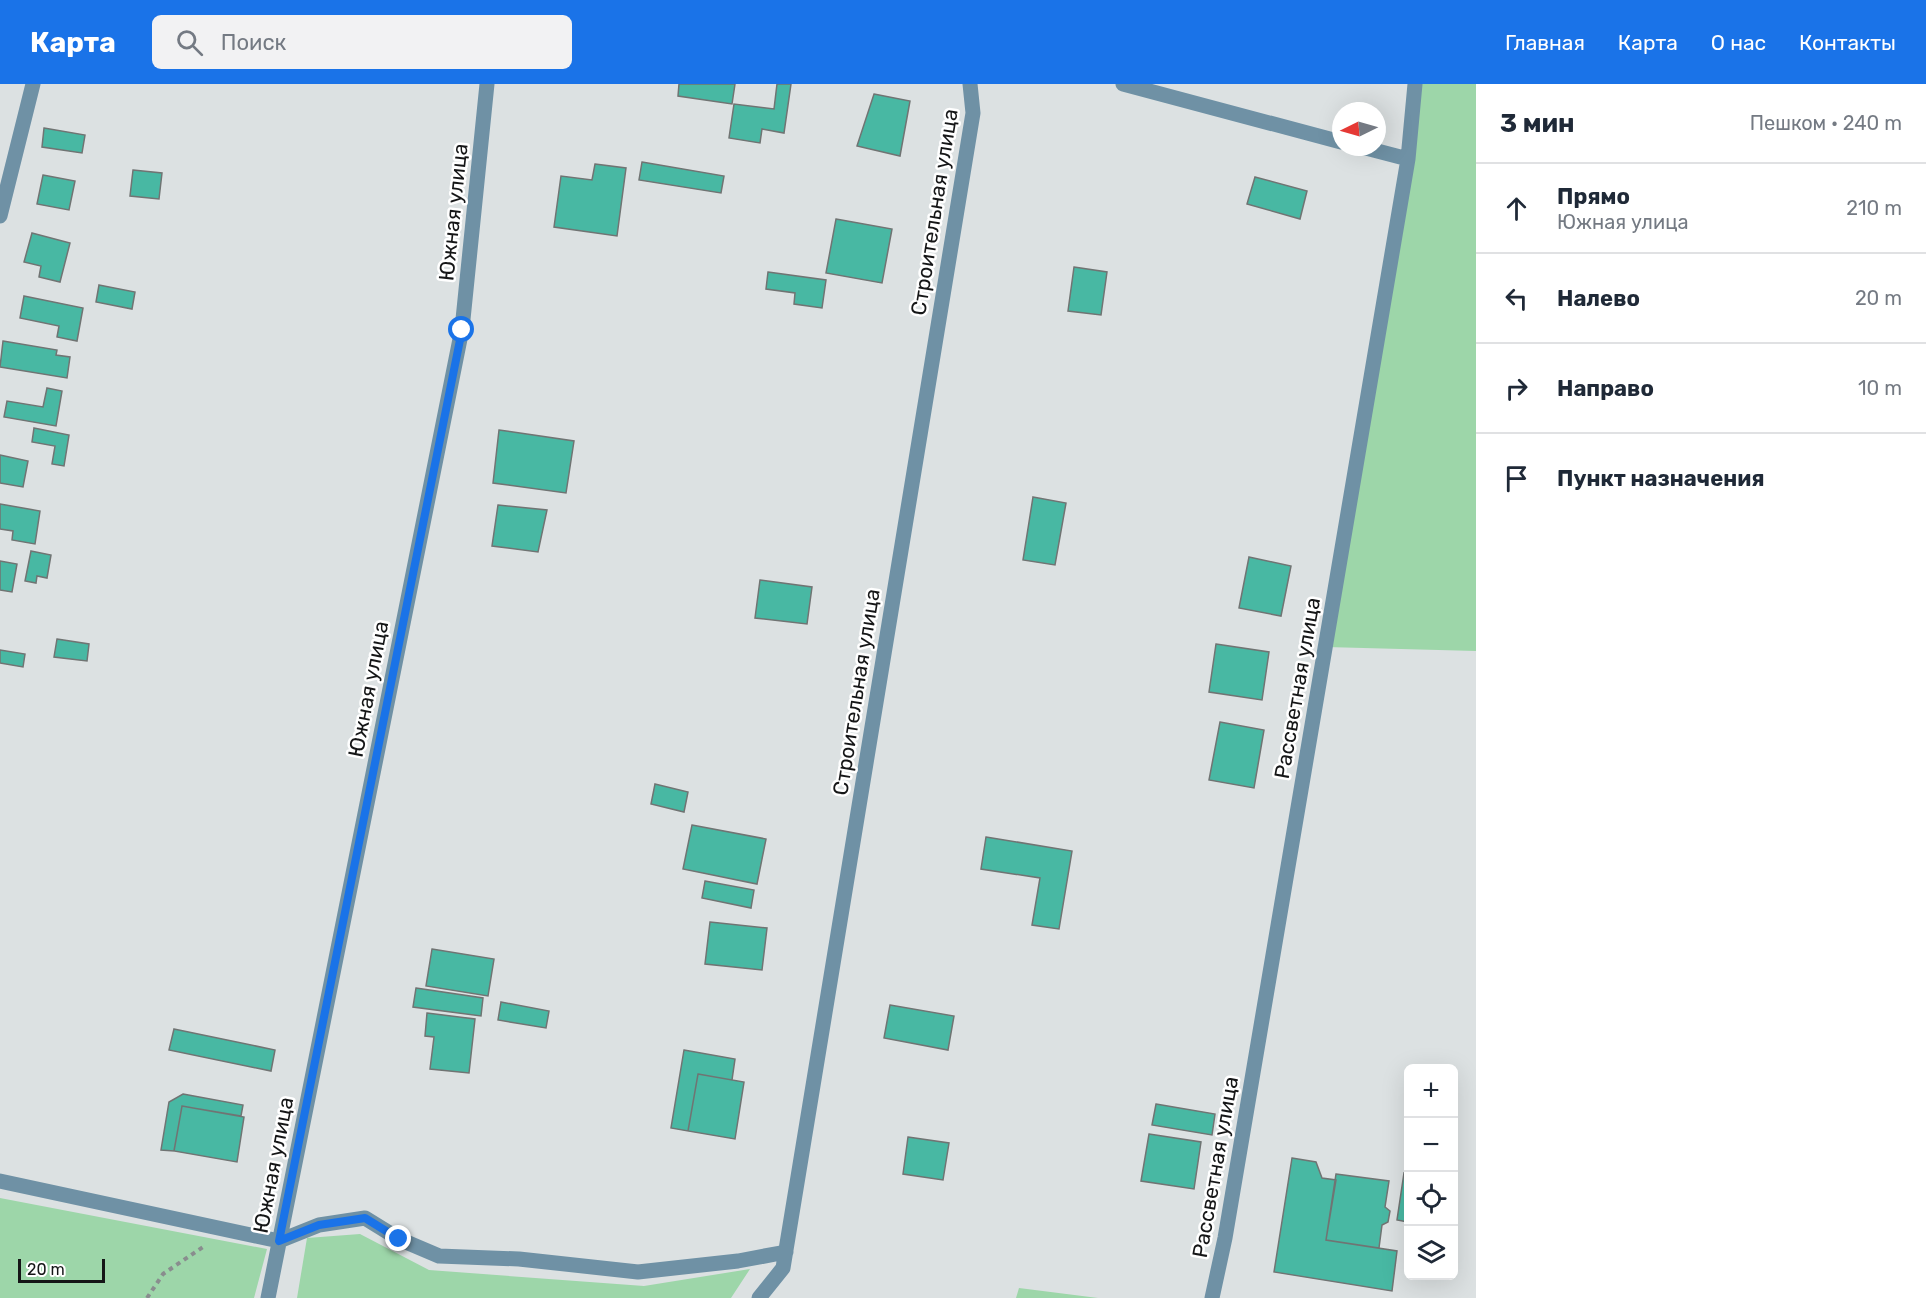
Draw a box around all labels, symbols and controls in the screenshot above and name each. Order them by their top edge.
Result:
search box [152,15,572,69]
text: Карта [30,26,116,59]
icon: search [173,26,206,59]
text: Поиск [221,29,286,56]
text: Главная [1505,30,1585,55]
text: Карта [1618,30,1678,55]
text: О нас [1711,30,1766,55]
text: Контакты [1799,30,1896,55]
north arrow [1332,102,1386,156]
street label: Строительная улица [905,107,963,317]
text: 3 мин [1500,108,1575,139]
text: Пешком · 240 m [1750,111,1902,135]
street label: Южная улица [433,142,473,282]
text: Прямо [1557,183,1630,210]
icon: ahead [1500,192,1533,225]
text: 210 m [1846,196,1902,220]
text: Южная улица [1557,210,1689,234]
icon: left [1500,282,1533,315]
text: Налево [1557,285,1640,312]
text: 20 m [1855,286,1902,310]
route start [448,316,474,342]
icon: right [1500,372,1533,405]
text: Направо [1557,375,1654,402]
text: 10 m [1858,376,1902,400]
icon: arrive [1500,462,1533,495]
text: Пункт назначения [1557,465,1765,492]
street label: Строительная улица [827,587,885,797]
street label: Рассветная улица [1269,595,1325,781]
street label: Южная улица [343,619,393,759]
map controls [1404,1064,1458,1280]
button: + [1404,1064,1458,1118]
street label: Рассветная улица [1187,1074,1243,1260]
street label: Южная улица [248,1095,298,1235]
button: − [1404,1118,1458,1172]
button: locate [1404,1172,1458,1226]
route end [385,1225,411,1251]
button: layers [1404,1226,1458,1280]
scale bar [18,1256,105,1284]
text: 20 m [27,1260,65,1279]

